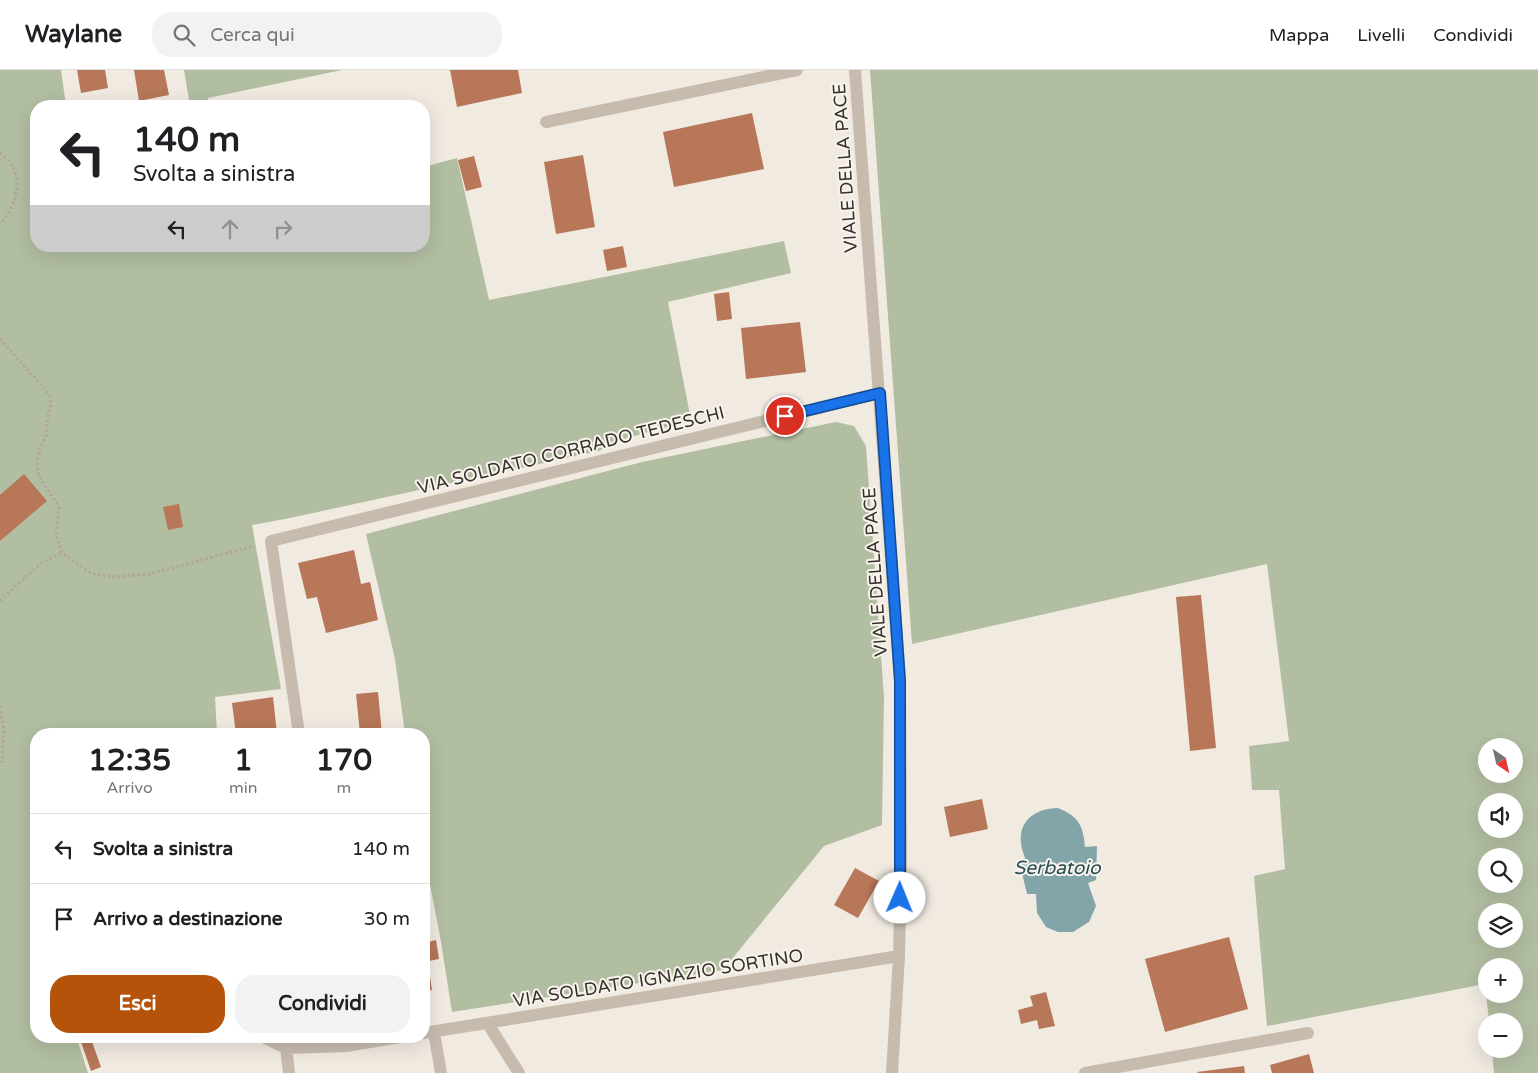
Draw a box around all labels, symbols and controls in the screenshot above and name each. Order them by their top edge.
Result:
search box [152,12,502,57]
text: Waylane [25,20,122,49]
icon: search [170,21,198,49]
text: Cerca qui [210,24,295,46]
text: Mappa [1269,24,1329,46]
text: Livelli [1357,24,1405,46]
text: Condividi [1433,24,1513,46]
street label: VIALE DELLA PACE [828,83,862,253]
text: 140 m [133,119,240,161]
icon: left [50,120,115,185]
text: Svolta a sinistra [133,161,295,187]
icon: left [163,215,191,243]
icon: ahead [216,215,244,243]
icon: right [269,215,297,243]
pin [764,395,806,437]
street label: VIA SOLDATO CORRADO TEDESCHI [415,401,727,499]
icon: arrive [771,402,799,430]
street label: VIALE DELLA PACE [858,487,892,657]
north arrow [1478,738,1522,782]
map controls [1478,738,1523,1058]
text: 12:35 [88,742,171,779]
text: 1 [234,742,253,779]
text: 170 [316,742,372,779]
text: Arrivo [106,778,153,798]
text: min [229,778,258,798]
text: m [336,778,351,798]
button: sound [1478,793,1523,838]
icon: left [50,835,78,863]
text: Svolta a sinistra [93,838,233,860]
text: 140 m [352,838,410,860]
button: search [1478,848,1523,893]
water label: Serbatoio [1013,857,1102,879]
position arrow [873,871,925,923]
button: layers [1478,903,1523,948]
icon: arrive [50,905,78,933]
text: Arrivo a destinazione [93,908,283,930]
text: 30 m [364,908,410,930]
street label: VIA SOLDATO IGNAZIO SORTINO [511,944,805,1012]
button: + [1478,958,1523,1003]
button: Esci [50,975,225,1033]
button: Condividi [235,975,410,1033]
button: − [1478,1013,1523,1058]

